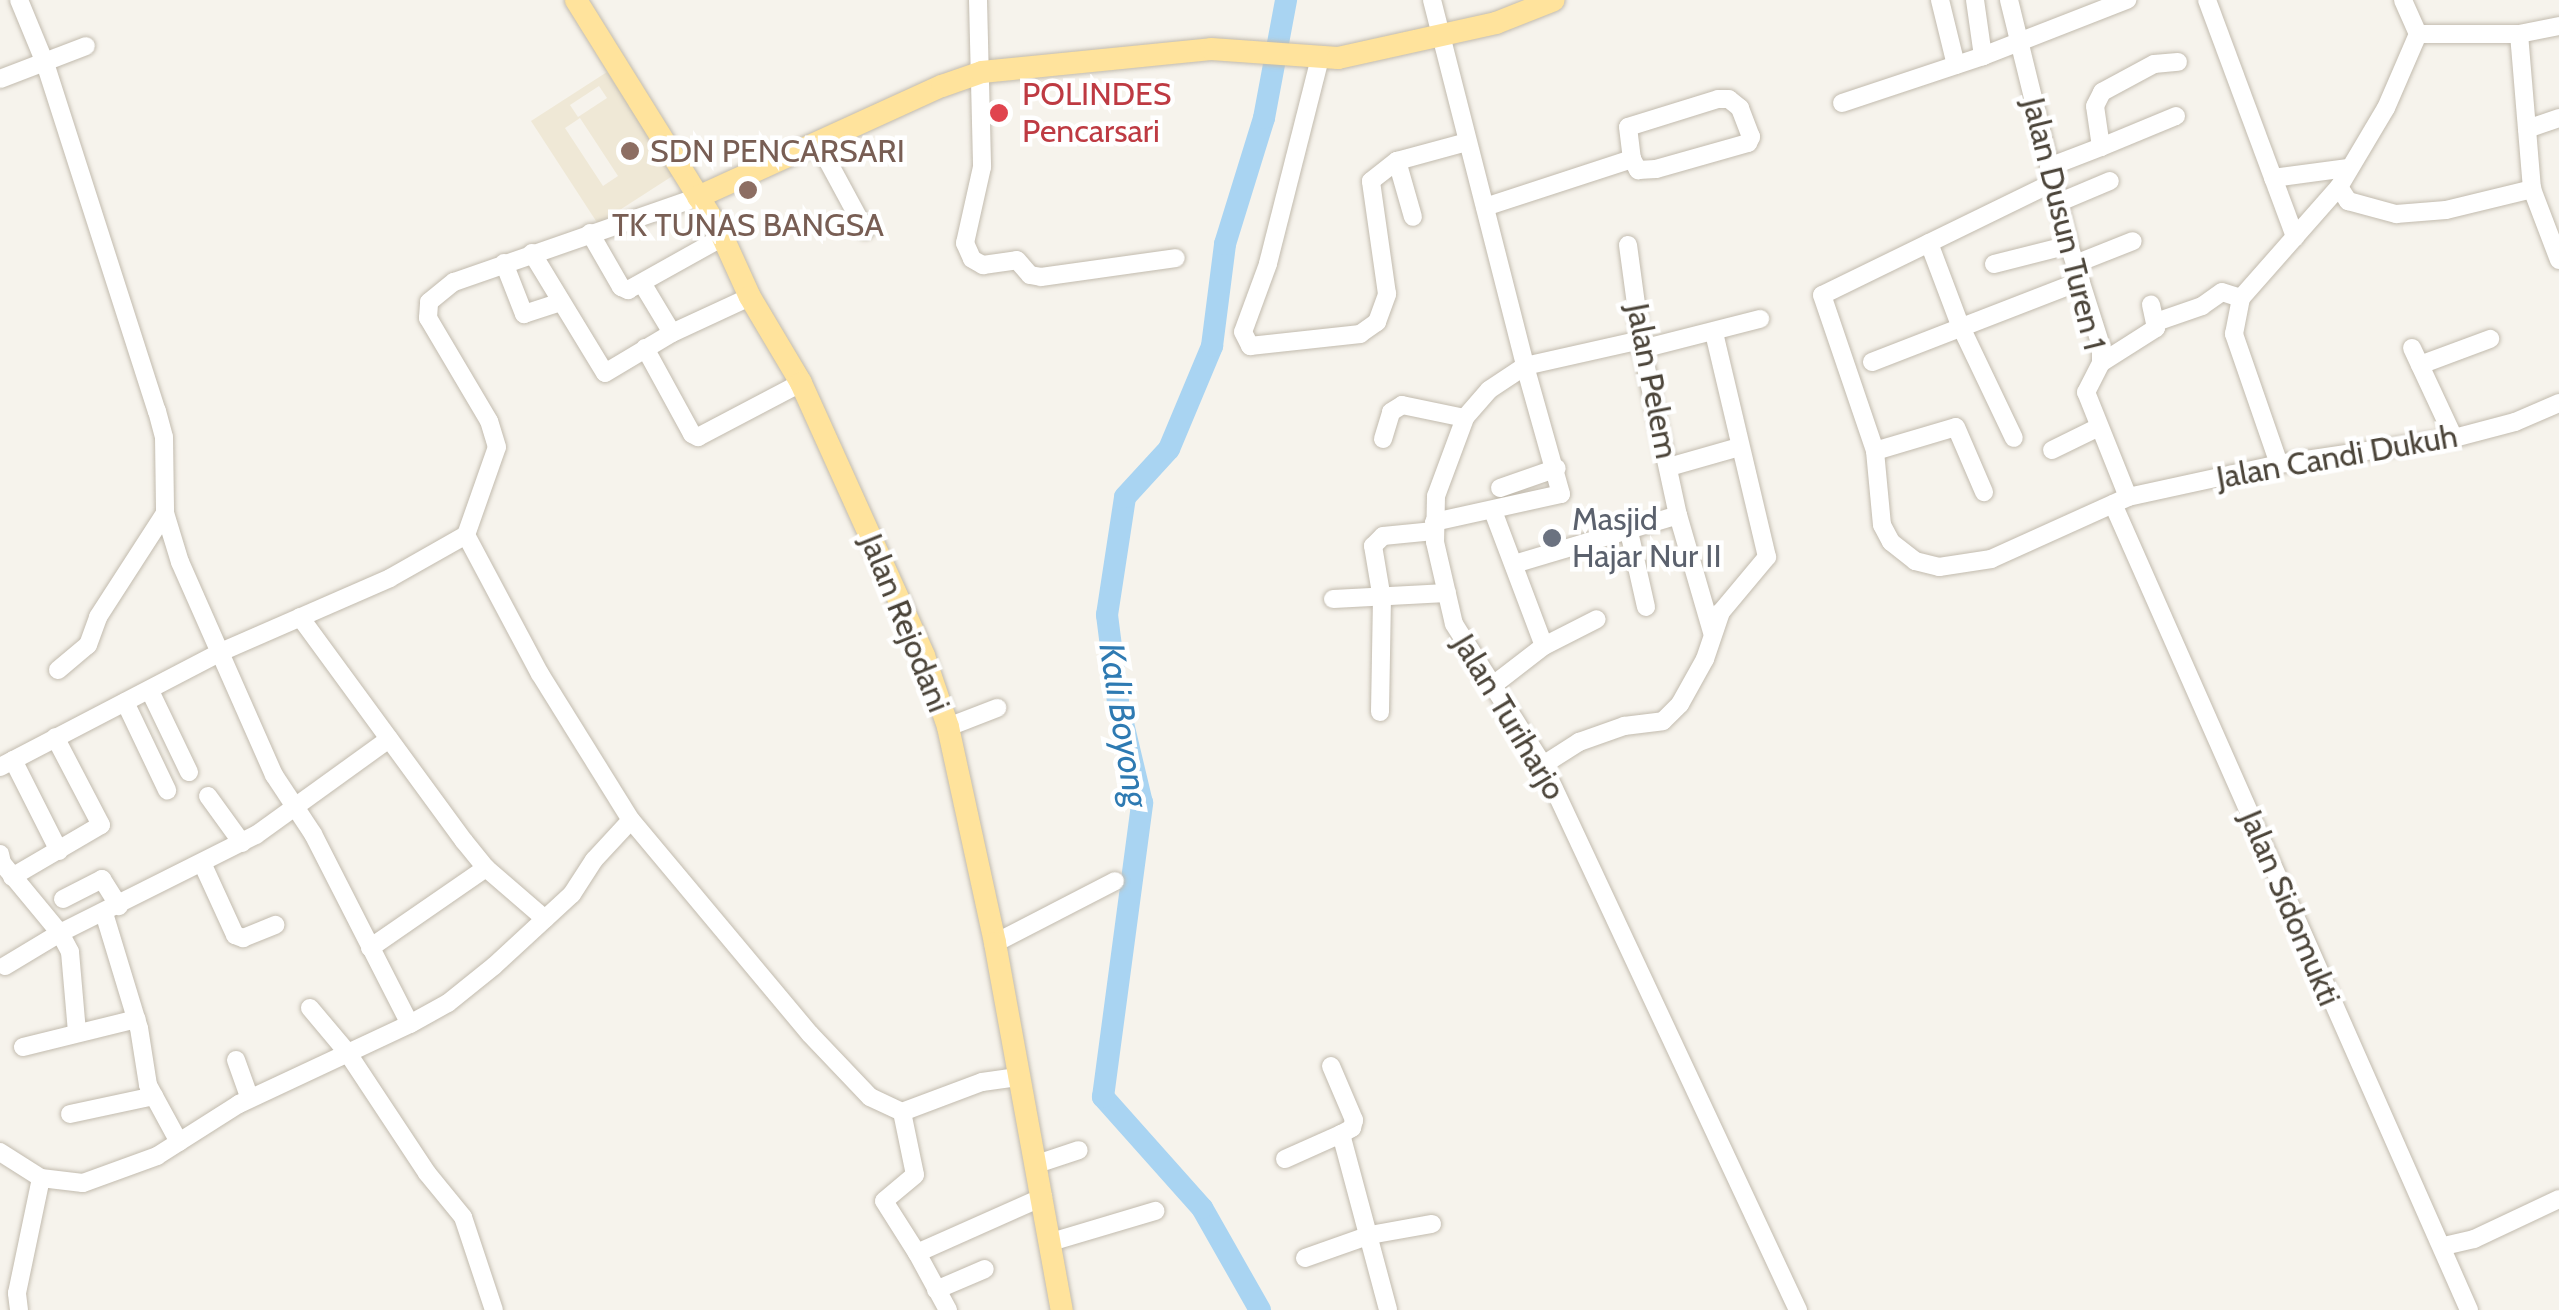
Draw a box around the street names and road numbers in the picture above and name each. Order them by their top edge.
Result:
street label: Jalan Dusun Turen 1 [2014,94,2114,354]
street label: Jalan Pelem [1618,300,1686,462]
street label: Jalan Candi Dukuh [2213,417,2461,497]
street label: Jalan Rejodani [852,528,958,718]
street label: Jalan Turiharjo [1445,627,1573,807]
street label: Jalan Sidomukti [2232,805,2348,1011]

